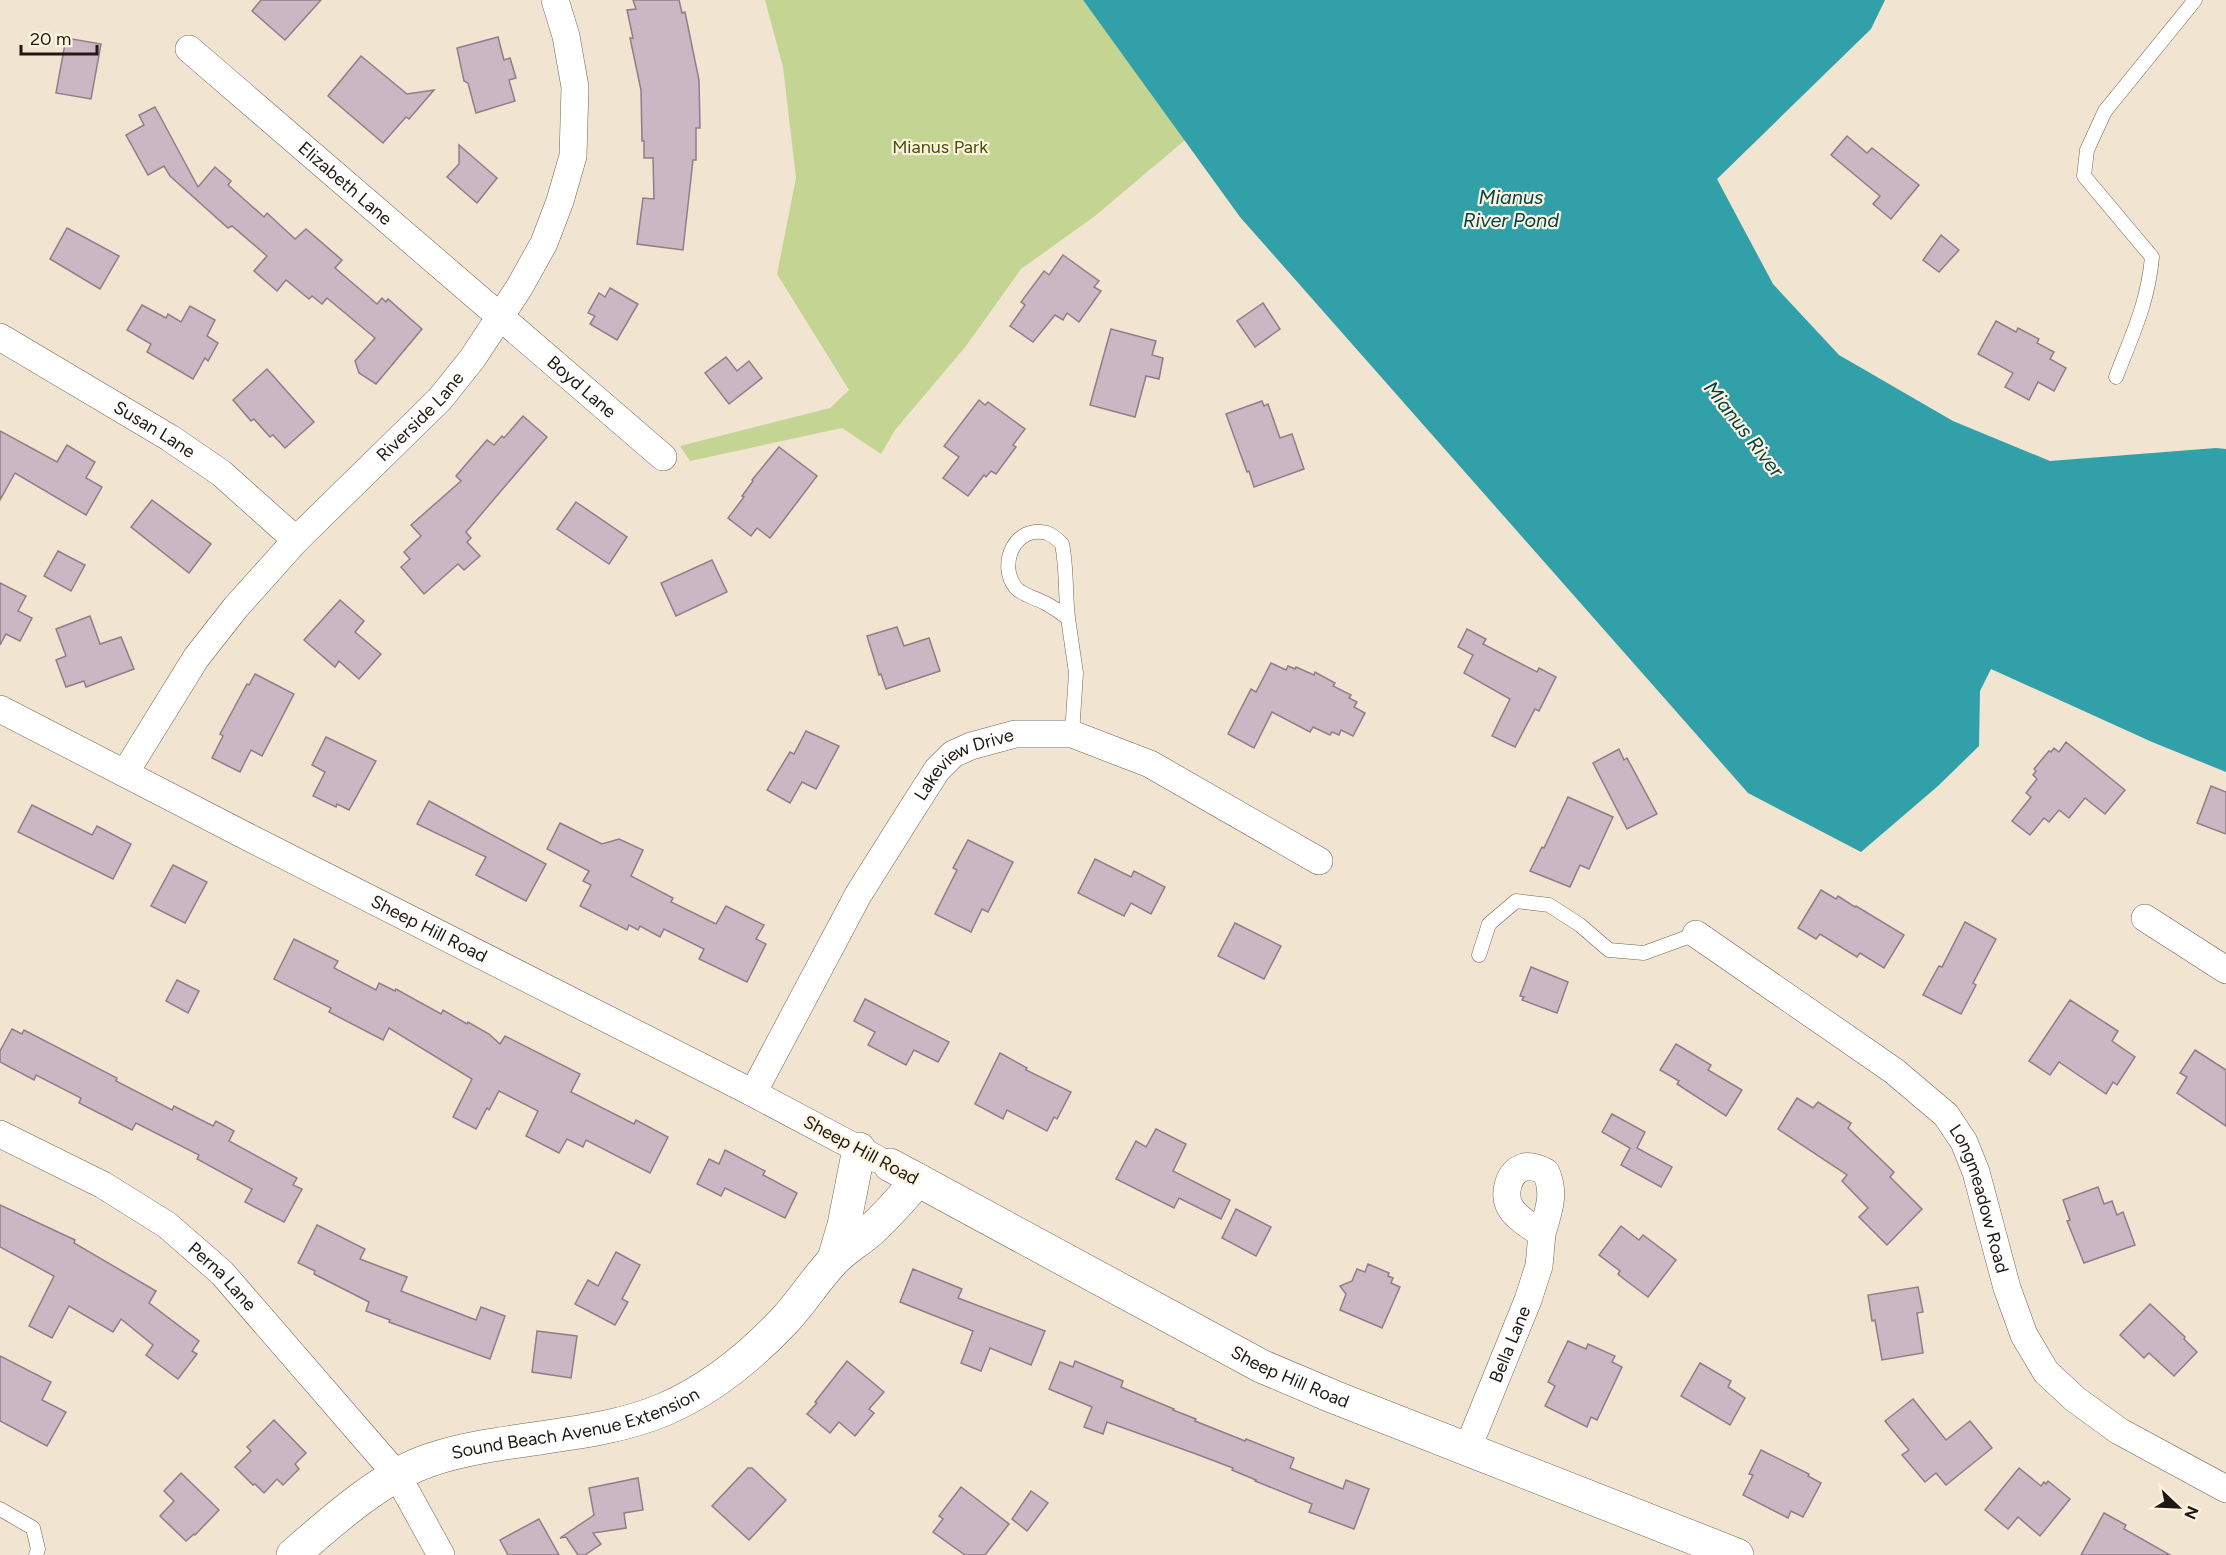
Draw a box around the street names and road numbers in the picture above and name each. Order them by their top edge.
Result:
street label: Elizabeth Lane [294,137,397,230]
street label: Boyd Lane [543,351,621,423]
street label: Riverside Lane [372,367,469,466]
street label: Susan Lane [110,396,200,463]
street label: Lakeview Drive [909,724,1016,805]
street label: Sheep Hill Road [367,890,491,967]
street label: Sheep Hill Road [800,1110,922,1190]
street label: Longmeadow Road [1944,1120,2014,1275]
street label: Perna Lane [183,1237,261,1316]
street label: Bella Lane [1485,1303,1535,1386]
street label: Sheep Hill Road [1227,1341,1352,1413]
street label: Sound Beach Avenue Extension [449,1383,703,1464]

